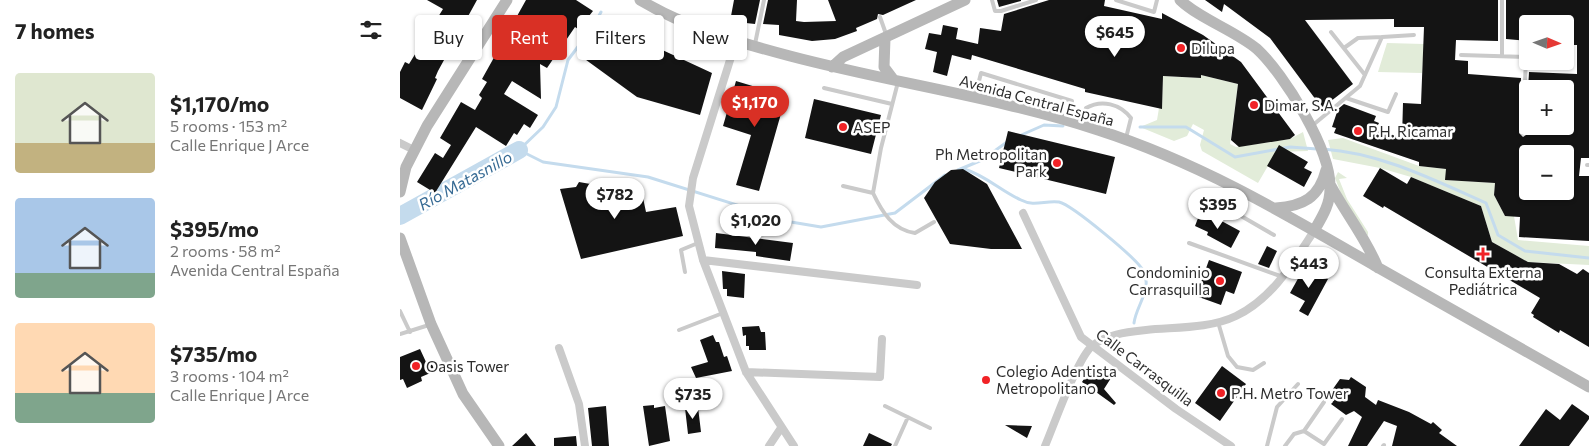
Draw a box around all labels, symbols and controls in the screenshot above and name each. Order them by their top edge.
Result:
chip: Buy [415,15,482,60]
chip: Rent [492,15,567,60]
chip: Filters [577,15,664,60]
chip: New [674,15,747,60]
pin: $645 [1085,15,1145,58]
north arrow [1519,15,1574,70]
map controls [1519,15,1574,200]
icon: filters [357,16,385,44]
text: 7 homes [15,18,94,43]
text: $645 [1096,22,1134,41]
place label: Dilupa [1191,39,1235,57]
marker: Dilupa [1175,42,1187,54]
street label: Avenida Central España [958,71,1116,129]
button: + [1519,80,1574,135]
pin: $1,170 [714,86,796,128]
text: $1,170/mo [170,91,269,116]
text: $1,170 [732,92,778,111]
icon: home [55,93,115,153]
place label: Dimar, S.A. [1264,96,1338,114]
marker: Dimar, S.A. [1248,99,1260,111]
text: 5 rooms · 153 m² [170,116,287,135]
place label: ASEP [853,118,890,136]
marker: ASEP [837,121,849,133]
place label: P.H. Ricamar [1368,122,1453,140]
marker: P.H. Ricamar [1352,125,1364,137]
text: Calle Enrique J Arce [170,135,309,154]
place label: Ph Metropolitan Park [935,145,1047,180]
button: − [1519,145,1574,200]
water label: Río Matasnillo [415,146,515,214]
marker: Ph Metropolitan Park [1051,157,1063,169]
pin: $782 [585,178,645,220]
text: $782 [597,184,633,203]
pin: $395 [1188,188,1248,230]
text: $395 [1199,194,1237,213]
pin: $1,020 [715,204,797,246]
text: $1,020 [731,210,781,229]
text: $395/mo [170,216,259,241]
icon: home [55,218,115,278]
text: 2 rooms · 58 m² [170,241,281,260]
pin: $443 [1279,246,1339,289]
marker: Consulta Externa Pediátrica [1476,247,1490,261]
text: $443 [1290,253,1328,272]
text: Avenida Central España [170,260,340,279]
place label: Condominio Carrasquilla [1126,263,1210,298]
place label: Consulta Externa Pediátrica [1425,263,1541,298]
marker: Condominio Carrasquilla [1214,275,1226,287]
street label: Calle Carrasquilla [1093,324,1197,410]
text: $735/mo [170,341,257,366]
icon: home [55,343,115,403]
place label: Oasis Tower [426,357,509,375]
marker: Oasis Tower [410,360,422,372]
place label: Colegio Adentista Metropolitano [996,362,1117,397]
text: 3 rooms · 104 m² [170,366,289,385]
marker: Colegio Adentista Metropolitano [980,374,992,386]
pin: $735 [663,378,723,420]
text: $735 [675,384,711,403]
place label: P.H. Metro Tower [1231,384,1349,402]
text: Calle Enrique J Arce [170,385,309,404]
marker: P.H. Metro Tower [1215,387,1227,399]

